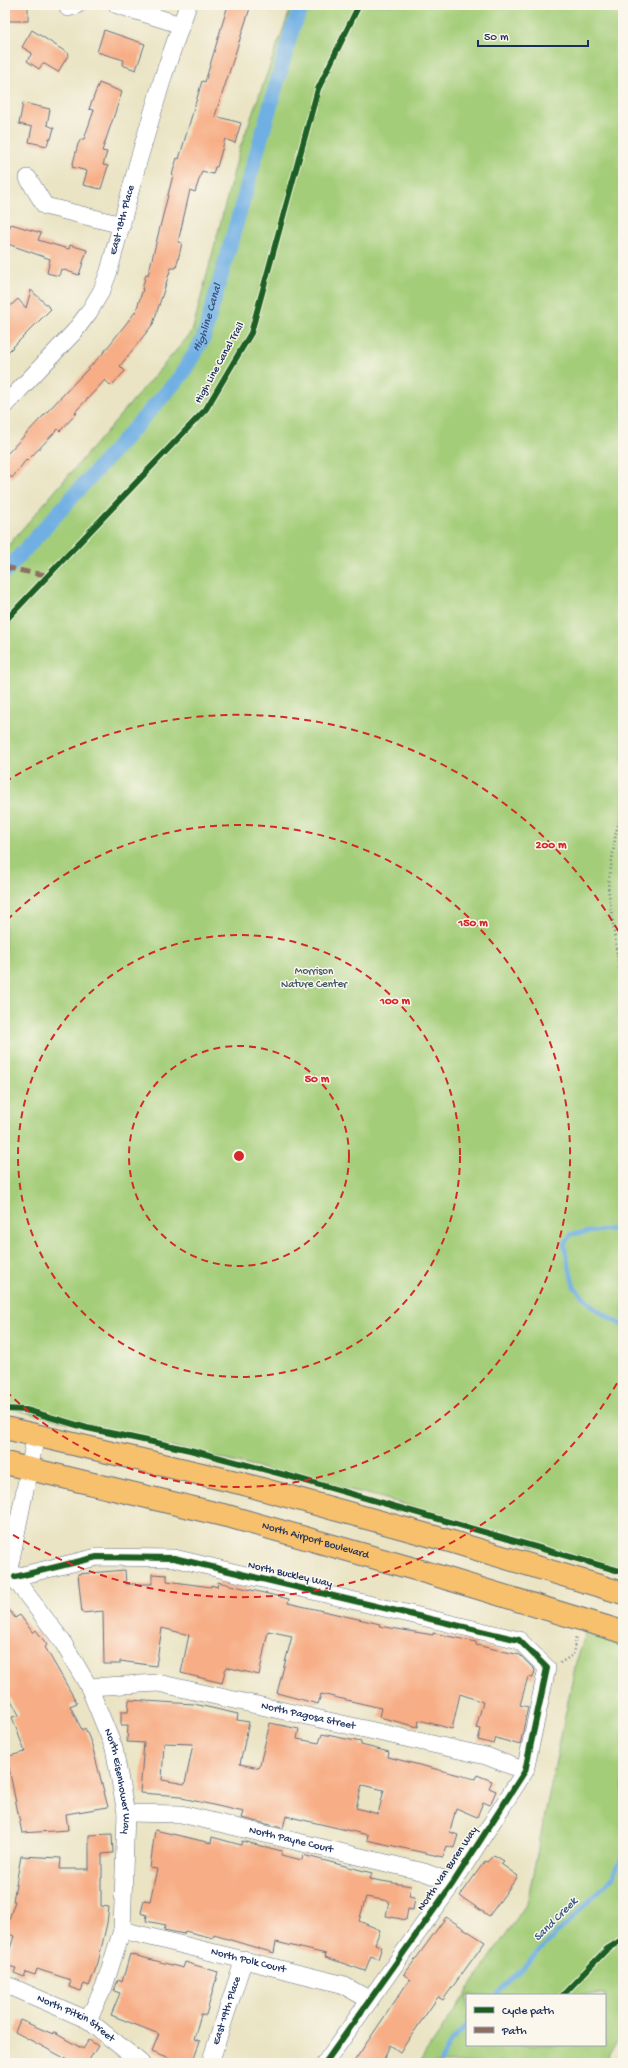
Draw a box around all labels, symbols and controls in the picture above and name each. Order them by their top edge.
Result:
scale bar [478,22,588,48]
text: 50 m [484,31,509,45]
street label: East 18th Place [108,184,138,256]
water label: Highline Canal [190,281,226,355]
street label: High Line Canal Trail [193,320,248,406]
text: 200 m [536,839,567,853]
text: 150 m [457,917,488,931]
park label: Morrison Nature Center [281,966,348,991]
text: 100 m [379,995,410,1009]
text: 50 m [305,1073,330,1087]
centre of rings [232,1149,246,1163]
street label: North Airport Boulevard [260,1520,372,1562]
street label: North Buckley Way [247,1559,334,1591]
street label: North Pagosa Street [260,1700,358,1733]
street label: North Eisenhower Way [101,1727,132,1835]
street label: North Payne Court [248,1824,336,1856]
street label: North Van Buren Way [415,1824,481,1913]
water label: Sand Creek [531,1894,582,1945]
street label: North Polk Court [209,1946,288,1977]
street label: East 19th Place [210,1975,244,2046]
street label: North Pitkin Street [35,1993,118,2046]
legend [466,1994,606,2046]
text: Cycle path [502,2005,555,2019]
text: Path [501,2025,527,2039]

